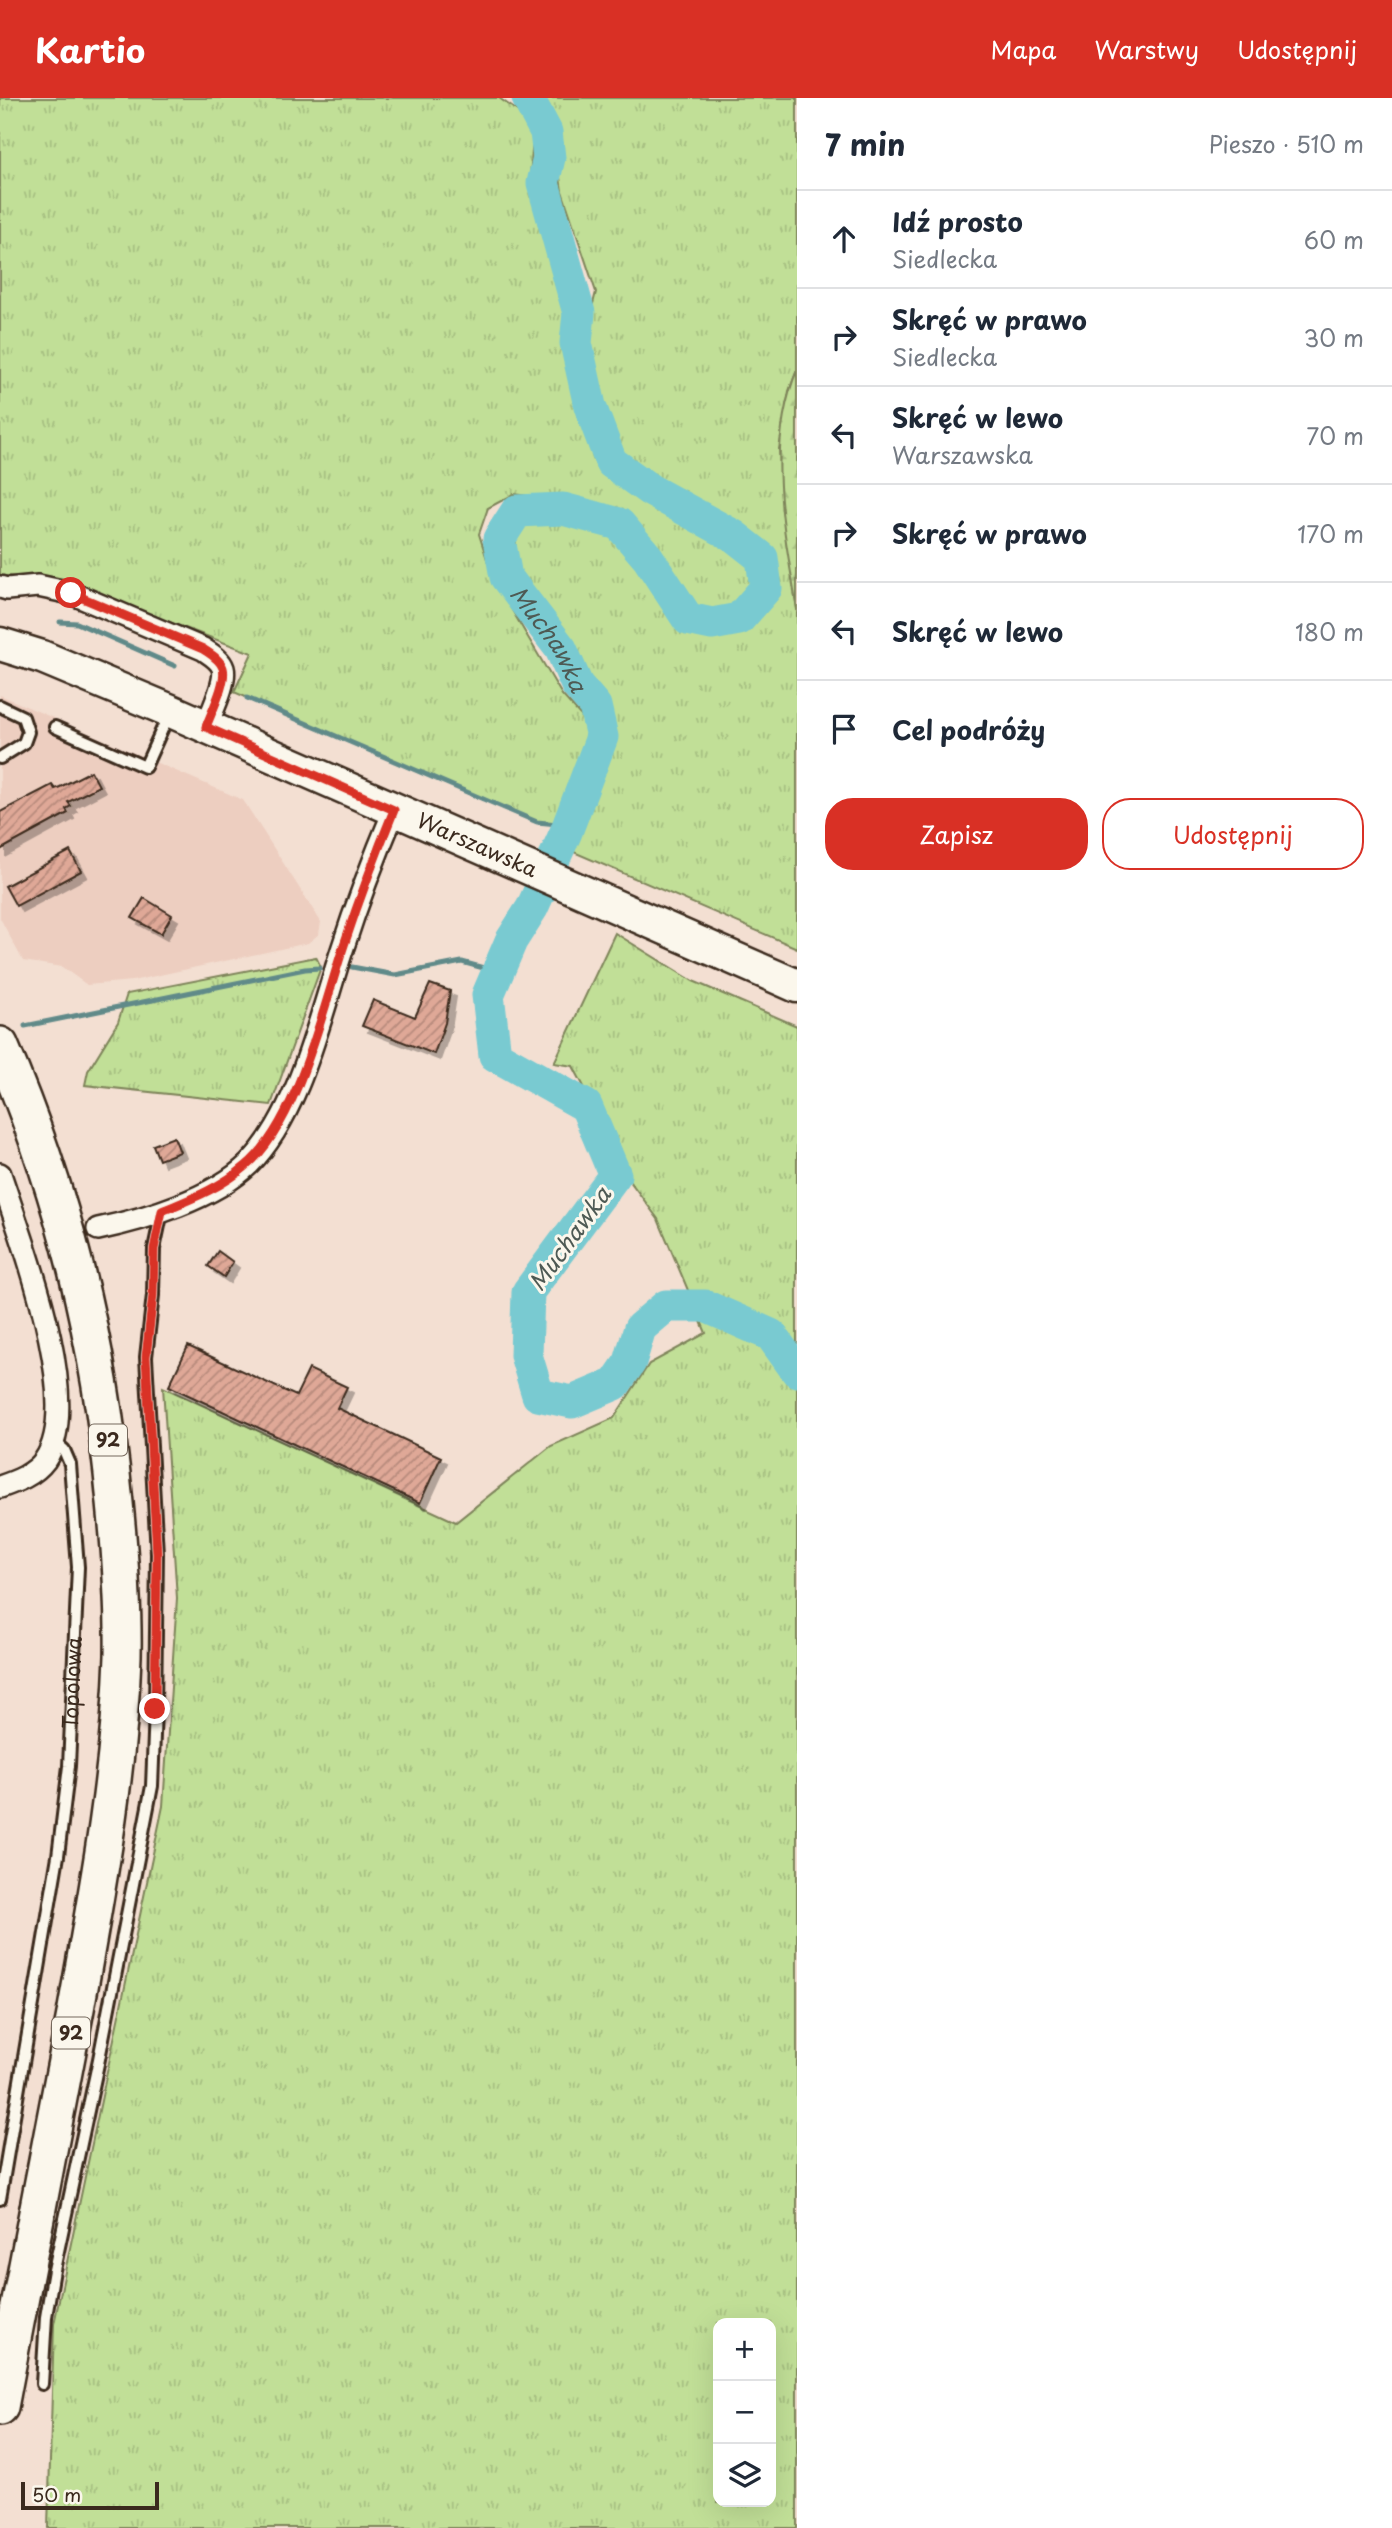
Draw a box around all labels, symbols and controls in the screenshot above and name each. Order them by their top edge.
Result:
text: Kartio [35,24,145,74]
text: Mapa [990,31,1056,67]
text: Warstwy [1094,31,1199,67]
text: Udostępnij [1237,31,1357,67]
text: 7 min [825,121,906,166]
text: Pieszo · 510 m [1209,126,1364,161]
text: Idź prosto [892,202,1023,241]
icon: ahead [825,220,863,258]
text: 60 m [1304,222,1364,257]
text: Siedlecka [892,241,997,276]
text: Skręć w prawo [892,300,1087,339]
icon: right [825,318,863,356]
text: 30 m [1303,320,1364,355]
text: Siedlecka [892,339,997,374]
text: Skręć w lewo [892,398,1063,437]
icon: left [825,416,863,454]
text: 70 m [1306,418,1364,453]
text: Warszawska [892,437,1033,472]
icon: right [825,514,863,552]
text: Skręć w prawo [892,514,1087,553]
text: 170 m [1297,516,1364,551]
route start [55,577,86,608]
water label: Muchawka [502,578,597,698]
icon: left [825,612,863,650]
text: Skręć w lewo [892,612,1063,651]
text: 180 m [1295,614,1364,649]
icon: arrive [825,710,863,748]
text: Cel podróży [892,710,1045,749]
button: Zapisz [825,798,1088,870]
button: Udostępnij [1102,798,1364,870]
street label: Warszawska [412,803,543,884]
water label: Muchawka [519,1178,619,1298]
road number: 92 [89,1424,127,1456]
street label: Topolowa [53,1636,89,1729]
route end [139,1693,170,1724]
road number: 92 [52,2018,90,2049]
map controls [713,2318,776,2507]
button: + [713,2318,776,2381]
button: − [713,2381,776,2444]
button: layers [713,2444,776,2507]
scale bar [21,2479,159,2511]
text: 50 m [32,2480,81,2508]

